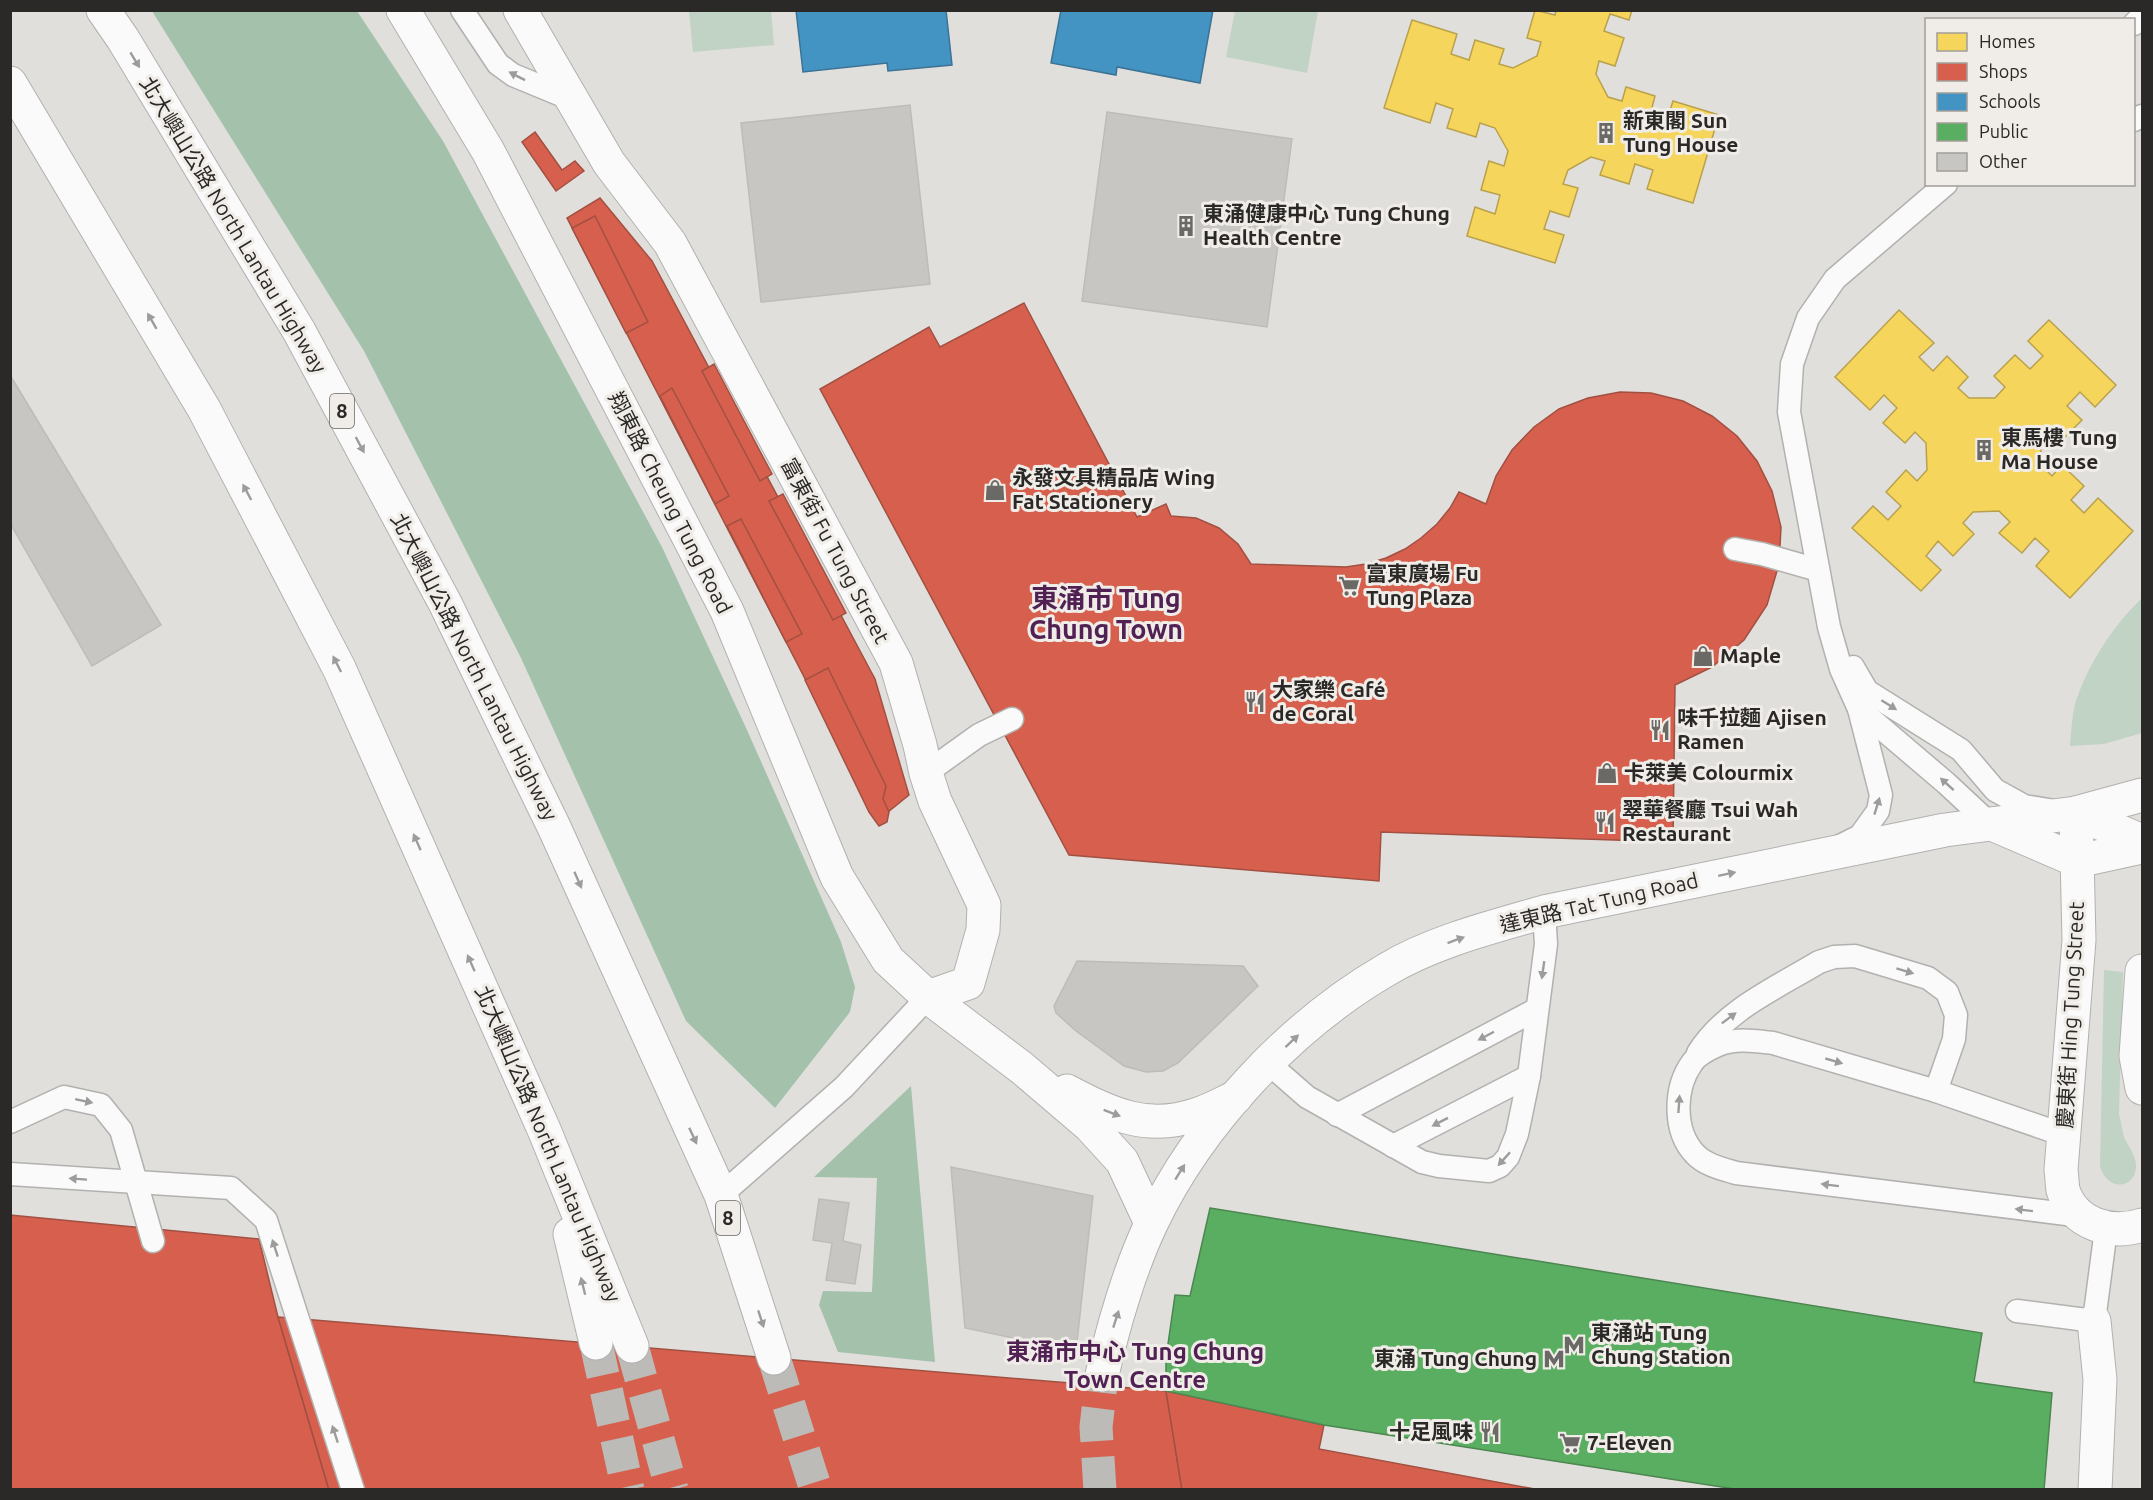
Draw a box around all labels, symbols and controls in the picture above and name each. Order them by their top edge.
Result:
legend [1925,18,2135,186]
text: Homes [1979,31,2036,51]
one-way arrow [130,52,140,69]
text: Shops [1979,61,2028,81]
one-way arrow [508,71,526,81]
street label: 北大嶼山公路 North Lantau Highway [136,72,332,377]
text: Schools [1979,91,2041,111]
place label: 新東閣 Sun Tung House [1623,108,1738,156]
building icon: 新東閣 Sun Tung House [1594,121,1618,145]
text: Public [1979,121,2028,141]
text: Other [1979,151,2027,171]
place label: 東涌健康中心 Tung Chung Health Centre [1203,201,1450,249]
building icon: 東涌健康中心 Tung Chung Health Centre [1174,214,1198,238]
one-way arrow [147,312,157,329]
street label: 翔東路 Cheung Tung Road [604,388,737,617]
road number: 8 [330,394,354,428]
place label: 東馬樓 Tung Ma House [2001,425,2117,473]
one-way arrow [355,437,365,454]
building icon: 東馬樓 Tung Ma House [1972,438,1996,462]
street label: 富東街 Fu Tung Street [777,454,895,647]
place label: 永發文具精品店 Wing Fat Stationery [1012,465,1215,513]
shop icon: 永發文具精品店 Wing Fat Stationery [983,478,1007,502]
one-way arrow [242,483,252,500]
street label: 北大嶼山公路 North Lantau Highway [387,509,563,824]
place label: 富東廣場 Fu Tung Plaza [1366,561,1479,609]
supermarket icon: 富東廣場 Fu Tung Plaza [1337,574,1361,598]
district label: 東涌市 Tung Chung Town [1029,583,1183,644]
place label: Maple [1720,643,1781,667]
shop icon: Maple [1691,644,1715,668]
one-way arrow [332,656,342,673]
place label: 大家樂 Café de Coral [1272,677,1386,725]
restaurant icon: 大家樂 Café de Coral [1243,690,1267,714]
one-way arrow [1881,699,1897,711]
place label: 味千拉麵 Ajisen Ramen [1677,705,1827,753]
restaurant icon: 味千拉麵 Ajisen Ramen [1648,718,1672,742]
place label: 卡萊美 Colourmix [1624,760,1794,784]
shop icon: 卡萊美 Colourmix [1595,761,1619,785]
one-way arrow [1940,778,1955,791]
place label: 翠華餐廳 Tsui Wah Restaurant [1622,797,1798,845]
one-way arrow [1873,797,1883,815]
restaurant icon: 翠華餐廳 Tsui Wah Restaurant [1593,810,1617,834]
one-way arrow [412,833,422,851]
street label: 達東路 Tat Tung Road [1497,868,1700,937]
one-way arrow [1718,869,1737,879]
one-way arrow [573,872,583,890]
street label: 慶東街 Hing Tung Street [2052,901,2088,1129]
one-way arrow [1448,934,1466,944]
one-way arrow [466,954,475,972]
one-way arrow [1538,961,1547,980]
one-way arrow [1896,967,1914,976]
street label: 北大嶼山公路 North Lantau Highway [471,982,627,1305]
one-way arrow [1721,1012,1736,1024]
one-way arrow [1477,1031,1494,1041]
one-way arrow [1284,1034,1299,1048]
one-way arrow [1826,1057,1844,1066]
one-way arrow [1674,1094,1684,1113]
one-way arrow [75,1097,94,1106]
one-way arrow [1103,1109,1121,1118]
one-way arrow [1431,1117,1448,1127]
one-way arrow [689,1128,698,1145]
one-way arrow [1498,1151,1511,1166]
one-way arrow [1174,1164,1185,1180]
one-way arrow [69,1174,88,1183]
one-way arrow [1820,1181,1839,1190]
road number: 8 [716,1201,740,1235]
one-way arrow [2014,1205,2033,1215]
one-way arrow [270,1239,279,1257]
one-way arrow [577,1277,587,1295]
one-way arrow [757,1310,766,1328]
one-way arrow [1112,1310,1121,1328]
place label: 東涌站 Tung Chung Station [1591,1320,1731,1368]
metro station icon: 東涌站 Tung Chung Station [1562,1333,1586,1357]
district label: 東涌市中心 Tung Chung Town Centre [1006,1338,1264,1393]
place label: 東涌 Tung Chung [1374,1346,1537,1370]
metro station icon: 東涌 Tung Chung [1542,1347,1566,1371]
place label: 十足風味 [1389,1419,1473,1443]
restaurant icon: 十足風味 [1478,1420,1502,1444]
one-way arrow [330,1425,339,1443]
place label: 7-Eleven [1587,1430,1672,1454]
supermarket icon: 7-Eleven [1558,1431,1582,1455]

